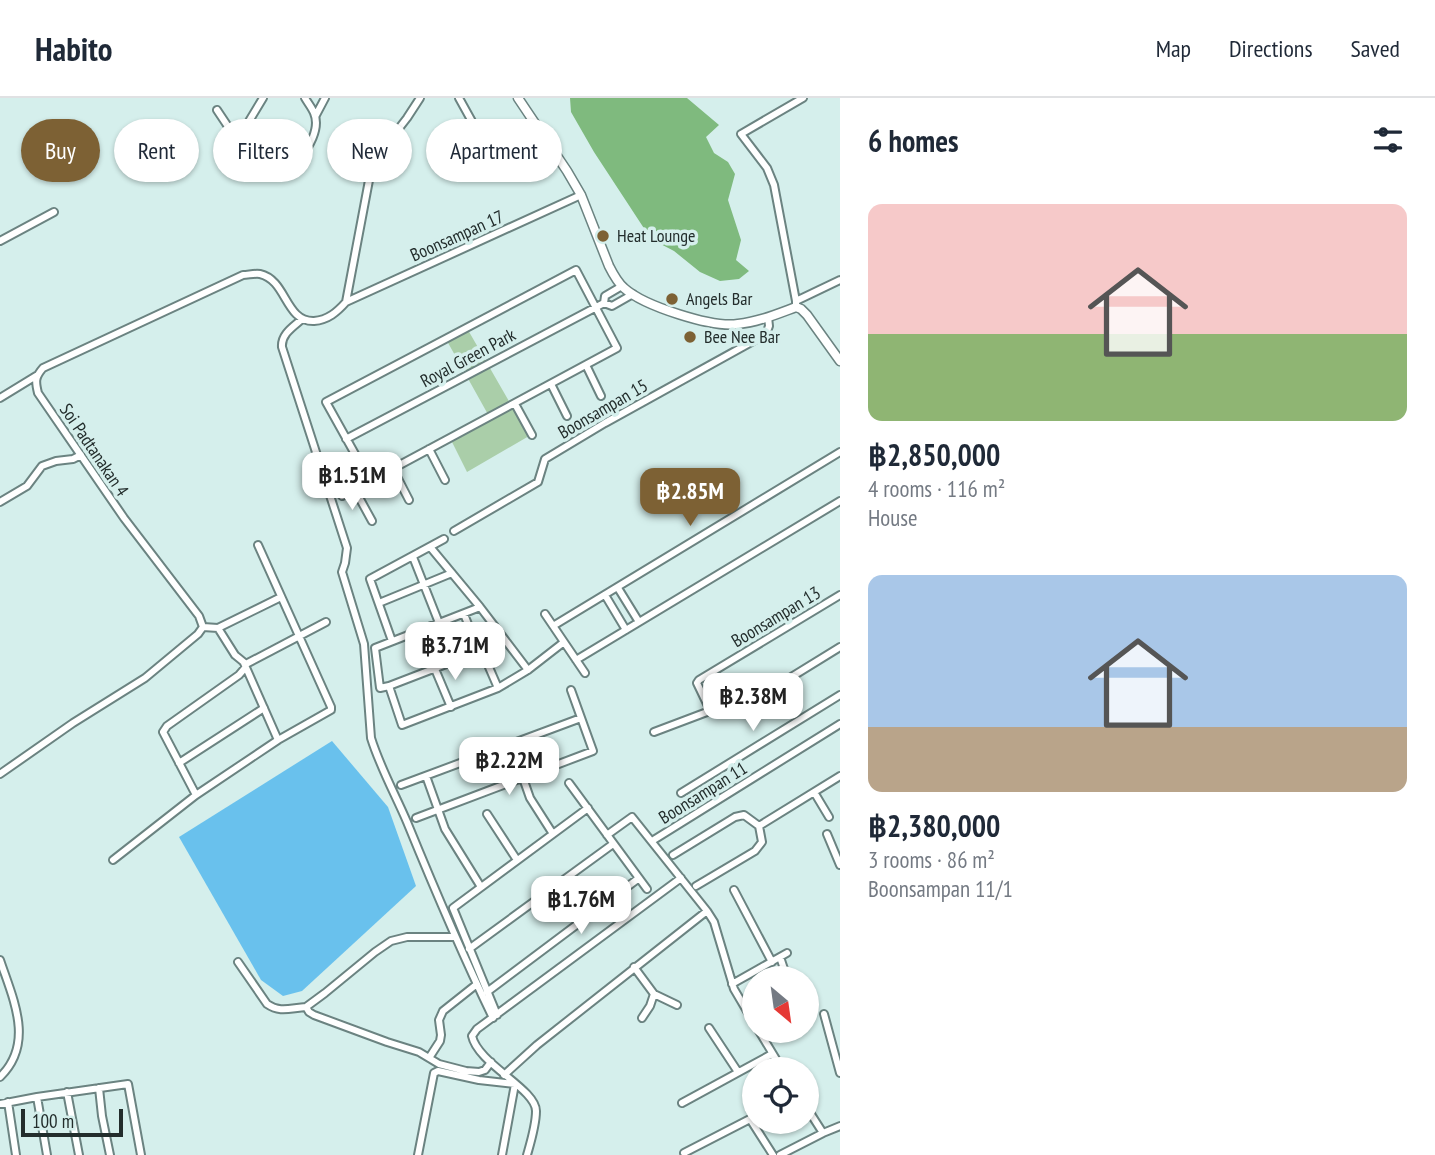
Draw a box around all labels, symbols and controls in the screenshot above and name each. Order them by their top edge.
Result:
text: Habito [35,27,113,70]
text: Map [1156,33,1191,64]
text: Directions [1229,33,1313,64]
text: Saved [1351,33,1400,64]
chip: Buy [21,119,100,182]
chip: Rent [114,119,199,182]
chip: Filters [213,119,313,182]
chip: New [327,119,412,182]
chip: Apartment [426,119,562,182]
text: 6 homes [868,121,959,160]
icon: filters [1369,121,1407,159]
street label: Boonsampan 17 [406,205,507,266]
place label: Heat Lounge [617,224,695,247]
marker: Heat Lounge [595,228,611,244]
icon: home [1075,249,1201,375]
place label: Angels Bar [686,287,752,310]
marker: Angels Bar [664,291,680,307]
street label: Royal Green Park [416,323,519,392]
place label: Bee Nee Bar [704,325,780,348]
marker: Bee Nee Bar [682,329,698,345]
street label: Boonsampan 15 [554,374,652,443]
street label: Soi Padtanakan 4 [55,399,134,501]
text: ฿2,850,000 [868,435,1000,474]
pin: ฿1.51M [295,452,409,512]
text: ฿1.51M [318,460,386,489]
pin: ฿2.85M [633,468,747,528]
text: 4 rooms · 116 m² [868,474,1005,503]
text: ฿2.85M [656,476,724,505]
text: House [868,503,918,532]
street label: Boonsampan 13 [727,581,824,652]
icon: home [1075,620,1201,746]
pin: ฿3.71M [398,622,512,682]
text: ฿3.71M [421,630,489,659]
pin: ฿2.38M [696,674,810,733]
text: ฿2.38M [719,681,787,710]
pin: ฿2.22M [452,738,566,797]
text: ฿2.22M [475,745,543,774]
street label: Boonsampan 11 [654,756,751,829]
text: ฿2,380,000 [868,806,1000,845]
text: 3 rooms · 86 m² [868,845,995,874]
text: Boonsampan 11/1 [868,874,1013,903]
pin: ฿1.76M [524,876,638,936]
text: ฿1.76M [547,884,615,913]
north arrow [742,966,819,1043]
map controls [742,966,819,1134]
button: locate [742,1057,819,1134]
scale bar [21,1106,122,1138]
text: 100 m [32,1109,74,1133]

